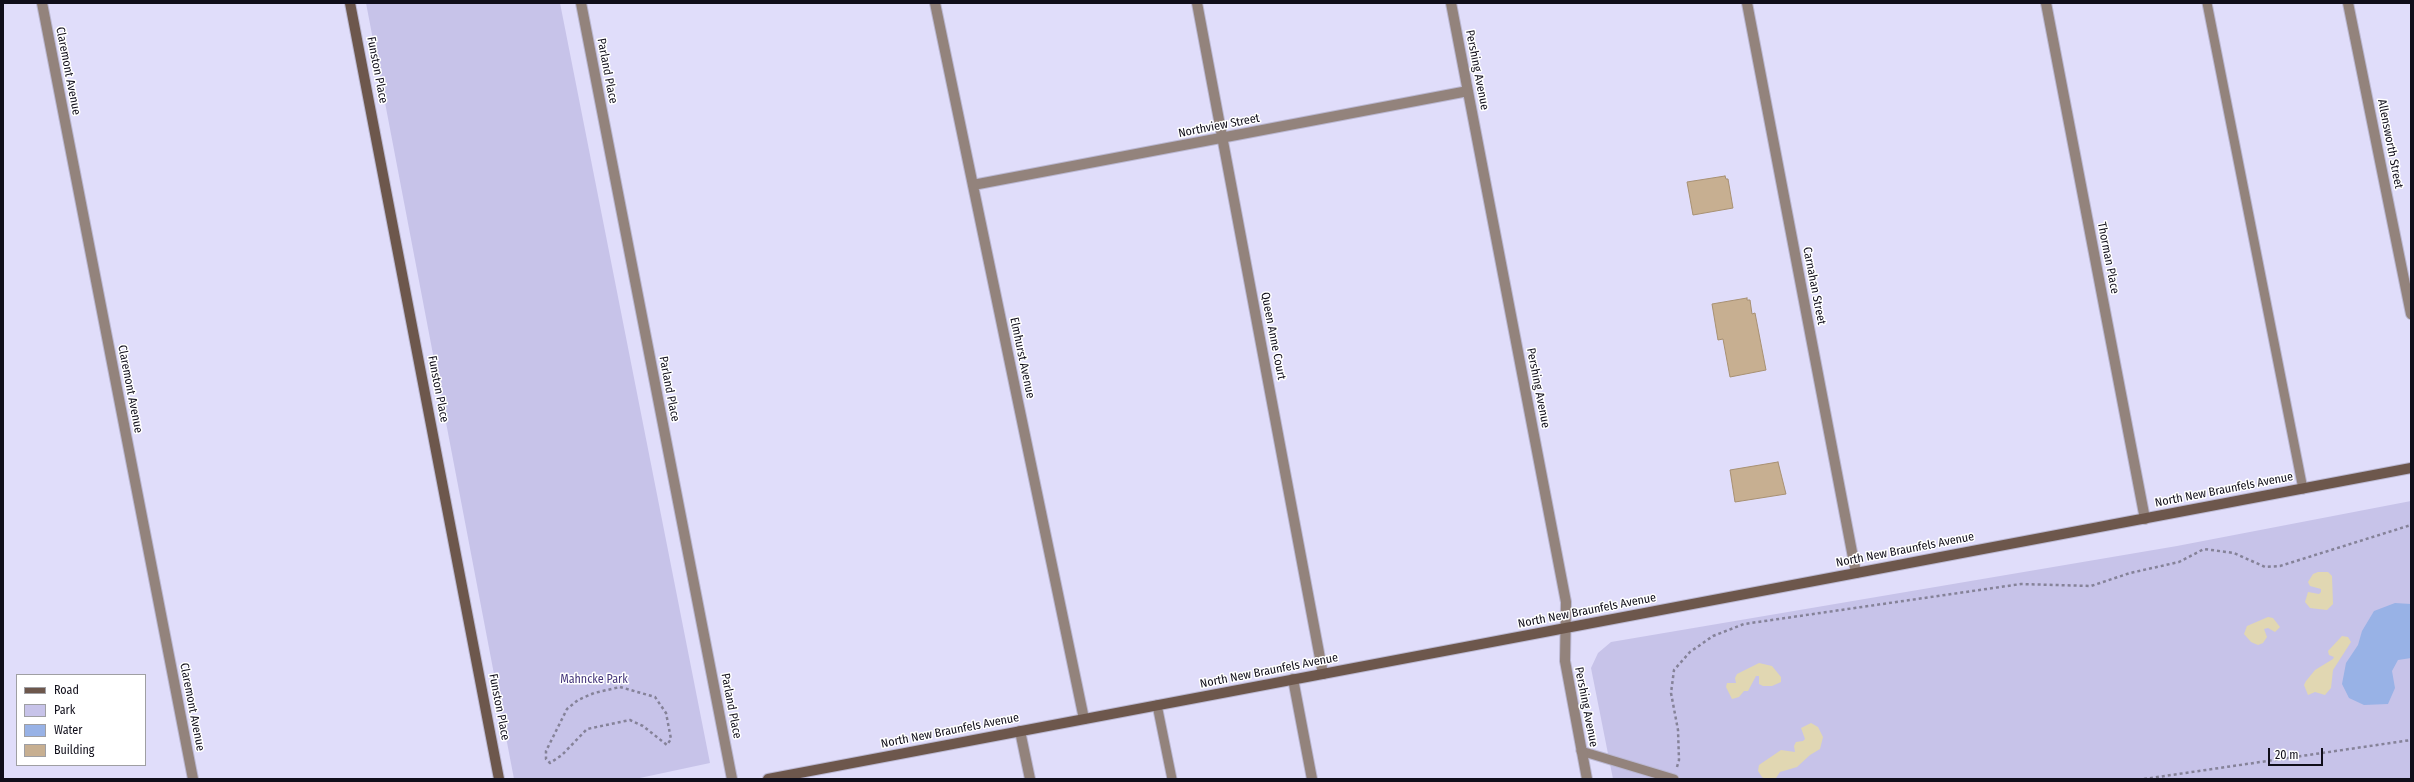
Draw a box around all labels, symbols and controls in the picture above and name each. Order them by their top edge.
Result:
street label: Claremont Avenue [52,26,84,116]
street label: Pershing Avenue [1462,29,1492,111]
street label: Funston Place [363,35,391,105]
street label: Parland Place [594,37,620,105]
street label: Allensworth Street [2374,98,2406,190]
street label: Northview Street [1177,111,1261,141]
street label: Thorman Place [2094,221,2122,295]
street label: Carnahan Street [1799,246,1829,326]
street label: Queen Anne Court [1257,291,1289,381]
street label: Elmhurst Avenue [1006,316,1038,400]
street label: Claremont Avenue [114,344,146,434]
street label: Pershing Avenue [1523,347,1553,429]
street label: Funston Place [424,354,452,424]
street label: Parland Place [656,355,682,423]
street label: North New Braunfels Avenue [2154,470,2294,510]
street label: North New Braunfels Avenue [1835,530,1975,570]
street label: North New Braunfels Avenue [1517,591,1657,631]
street label: North New Braunfels Avenue [1199,651,1339,691]
street label: Claremont Avenue [176,662,208,752]
street label: Pershing Avenue [1571,666,1601,748]
street label: Funston Place [485,672,513,742]
street label: Parland Place [718,672,744,740]
park label: Mahncke Park [560,673,628,687]
legend [16,674,146,766]
text: Road [54,683,79,697]
text: Park [54,703,75,717]
street label: North New Braunfels Avenue [880,711,1020,751]
text: Water [54,723,82,737]
scale bar [2270,740,2325,766]
text: Building [54,743,94,757]
text: 20 m [2275,748,2299,762]

